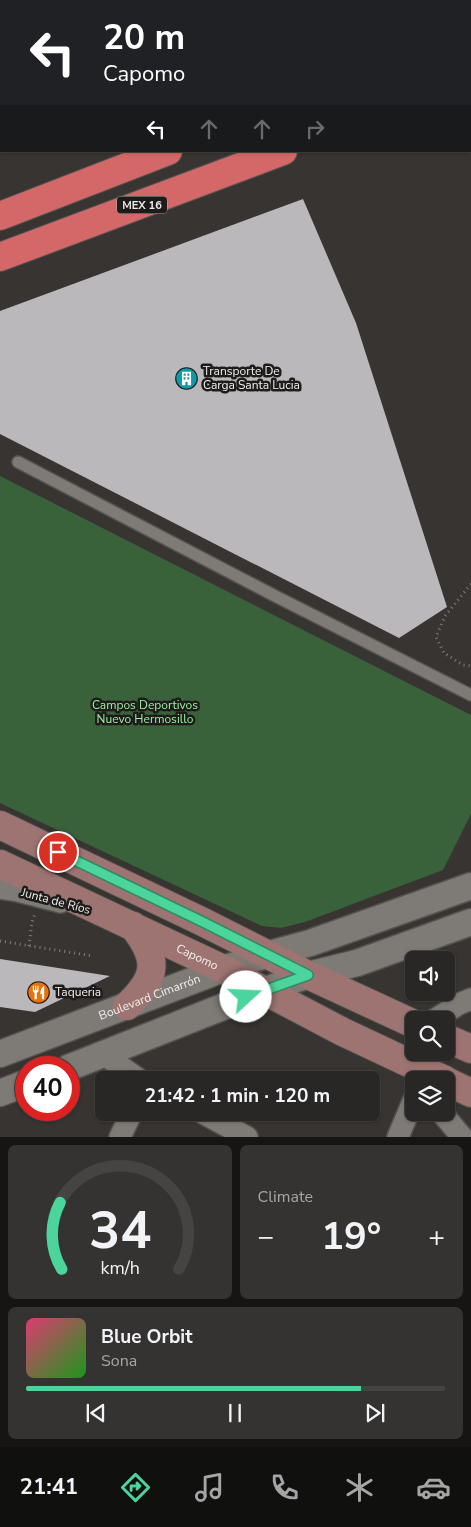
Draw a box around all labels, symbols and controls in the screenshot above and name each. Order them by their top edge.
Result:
text: 20 m [103,14,185,61]
icon: left [20,20,85,85]
text: Capomo [103,59,185,89]
icon: left [142,115,170,143]
icon: ahead [195,115,223,143]
icon: ahead [248,115,276,143]
icon: right [301,115,329,143]
road number: MEX 16 [117,196,167,214]
place label: Transporte De Carga Santa Lucia [203,363,300,393]
building icon: Transporte De Carga Santa Lucia [175,366,199,390]
park label: Campos Deportivos Nuevo Hermosillo [92,697,198,727]
pin [37,831,79,873]
icon: arrive [44,838,72,866]
street label: Junta de Ríos [19,884,92,918]
street label: Capomo [174,940,221,974]
map controls [405,951,455,1121]
button: sound [405,951,455,1001]
street label: Boulevard Cimarrón [96,970,203,1024]
position arrow [219,970,271,1022]
restaurant icon: Taqueria [27,980,51,1004]
place label: Taqueria [55,984,101,1000]
button: search [405,1011,455,1061]
speed limit sign: 40 [15,1056,80,1121]
button: layers [405,1071,455,1121]
text: 21:42 · 1 min · 120 m [145,1083,330,1109]
text: Climate [258,1186,313,1208]
text: 34 [89,1195,151,1266]
text: 19° [321,1211,381,1262]
text: − [258,1218,274,1256]
text: + [428,1218,445,1256]
text: km/h [100,1256,139,1280]
text: Blue Orbit [101,1324,192,1350]
text: Sona [101,1350,137,1372]
icon: previous [82,1399,110,1427]
icon: pause [221,1399,249,1427]
icon: next [361,1399,389,1427]
icon: directions [118,1470,153,1505]
icon: music [192,1470,227,1505]
icon: phone [267,1470,302,1505]
icon: climate [342,1470,377,1505]
icon: car [416,1470,451,1505]
text: 21:41 [20,1472,78,1502]

